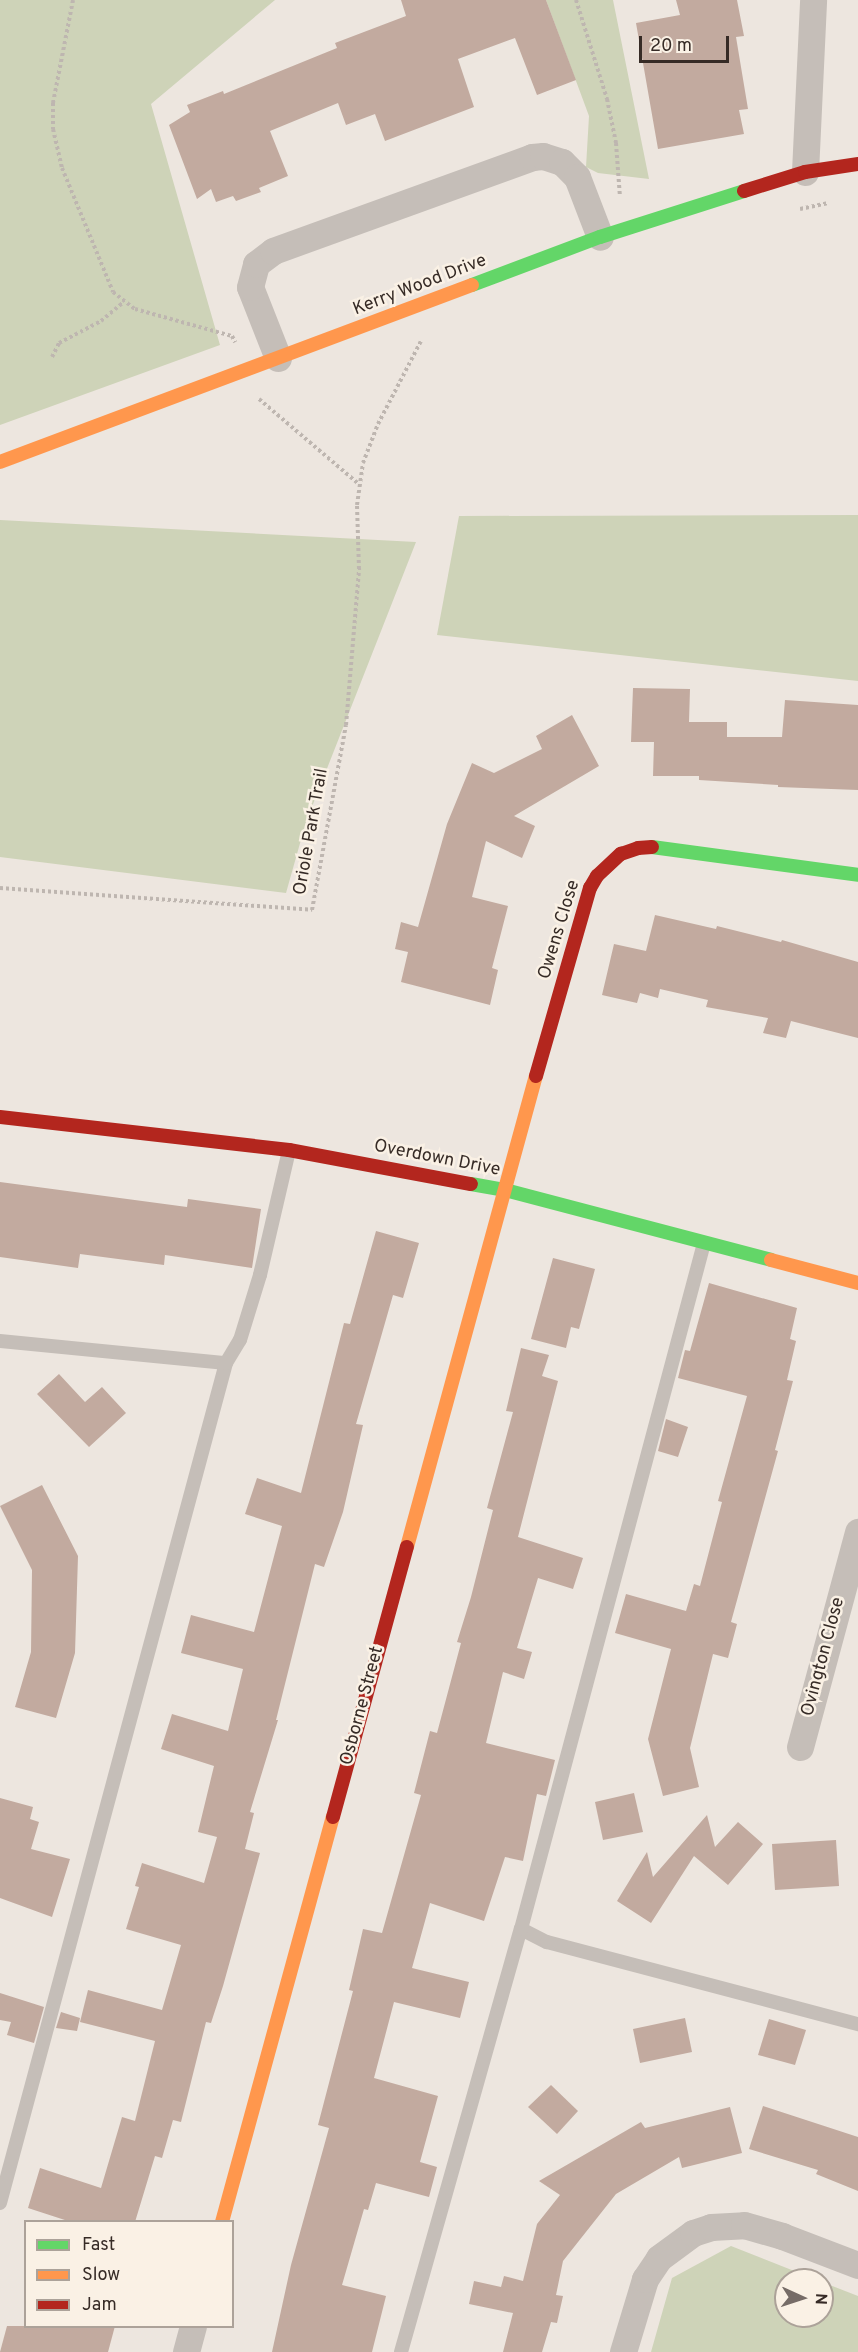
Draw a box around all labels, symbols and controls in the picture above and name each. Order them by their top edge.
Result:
scale bar [642,24,732,62]
text: 20 m [650,35,692,58]
street label: Kerry Wood Drive [350,251,490,321]
street label: Oriole Park Trail [290,767,334,897]
street label: Owens Close [535,878,585,982]
street label: Overdown Drive [372,1136,502,1182]
street label: Ovington Close [798,1595,850,1719]
street label: Osborne Street [337,1644,389,1768]
legend [24,2220,234,2328]
text: Fast [82,2234,115,2257]
text: Slow [82,2264,120,2287]
north arrow [774,2268,834,2328]
text: N [810,2293,830,2305]
text: Jam [82,2294,117,2317]

